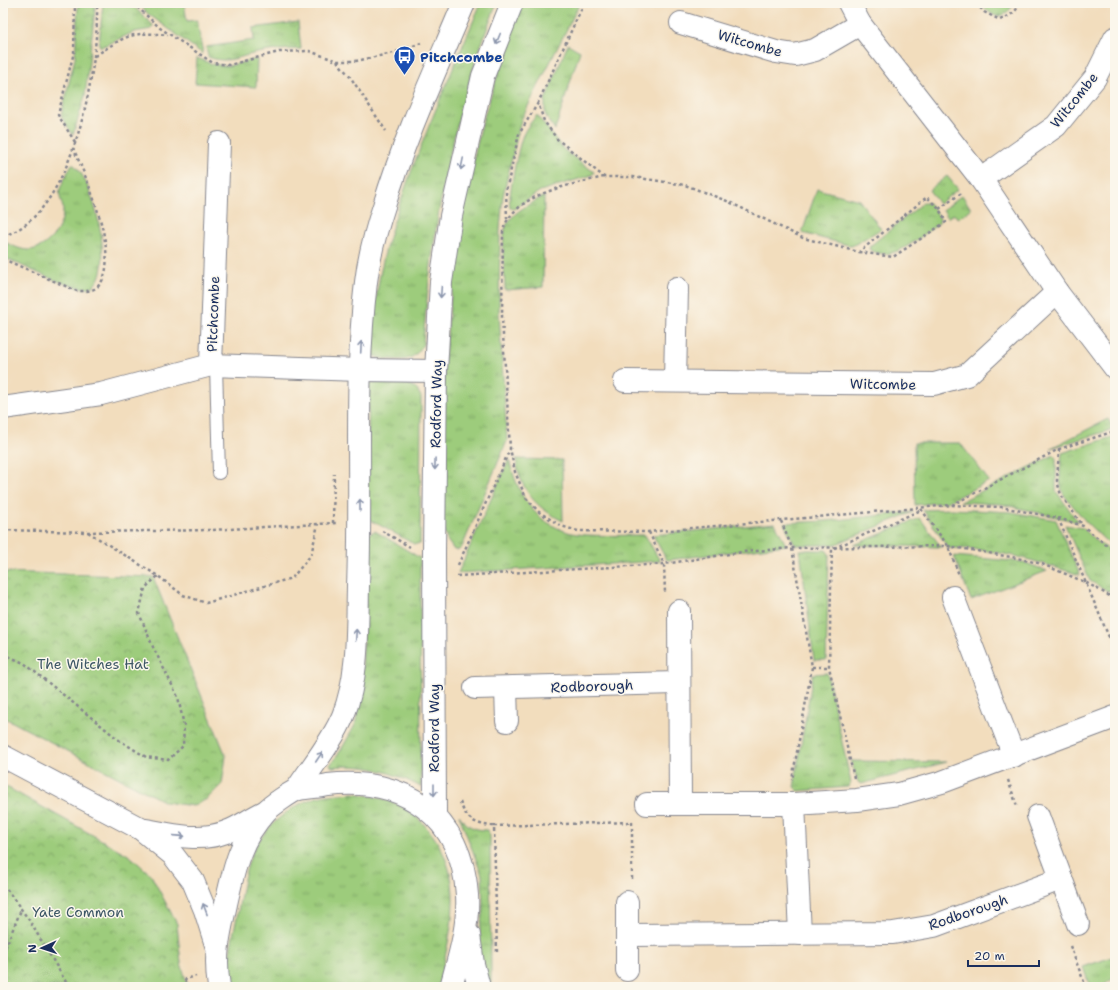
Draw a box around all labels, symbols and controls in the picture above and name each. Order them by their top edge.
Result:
street label: Witcombe [716,25,784,61]
one-way arrow [493,33,501,45]
bus stop icon: Pitchcombe [391,44,417,77]
place label: Pitchcombe [420,48,503,66]
street label: Witcombe [1046,69,1102,131]
one-way arrow [457,157,465,170]
street label: Pitchcombe [203,275,223,352]
one-way arrow [437,285,444,298]
one-way arrow [357,341,365,354]
street label: Rodford Way [426,360,446,448]
street label: Witcombe [850,374,916,394]
one-way arrow [431,457,439,470]
one-way arrow [356,499,364,512]
one-way arrow [353,629,360,642]
park label: The Witches Hat [37,655,149,673]
street label: Rodborough [550,676,634,696]
street label: Rodford Way [425,684,443,772]
one-way arrow [315,751,323,763]
one-way arrow [430,783,438,796]
one-way arrow [172,832,185,840]
street label: Rodborough [926,890,1010,934]
park label: Yate Common [32,903,124,921]
one-way arrow [200,904,208,916]
north arrow [22,928,62,968]
scale bar [968,942,1039,968]
text: N [25,943,40,953]
text: 20 m [974,948,1005,964]

